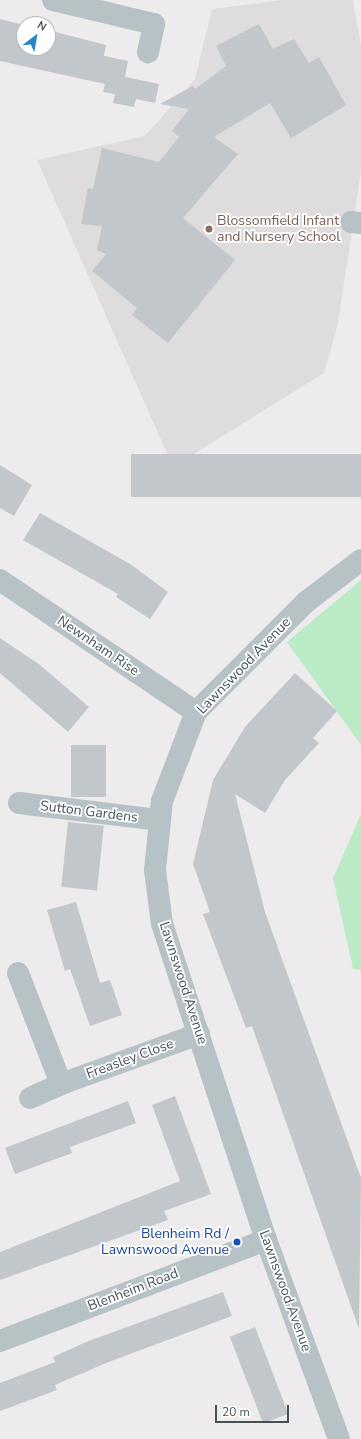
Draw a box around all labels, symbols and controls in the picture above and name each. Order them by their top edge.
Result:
north arrow [16,16,56,56]
text: N [35,18,49,35]
place label: Blossomfield Infant and Nursery School [217,213,340,246]
marker: Blossomfield Infant and Nursery School [204,224,214,234]
street label: Newnham Rise [54,612,142,680]
street label: Lawnswood Avenue [194,614,294,718]
street label: Sutton Gardens [39,798,139,826]
street label: Lawnswood Avenue [155,920,211,1046]
street label: Freasley Close [84,1035,176,1083]
place label: Blenheim Rd / Lawnswood Avenue [101,1226,229,1258]
street label: Lawnswood Avenue [255,1228,315,1354]
marker: Blenheim Rd / Lawnswood Avenue [232,1237,242,1247]
street label: Blenheim Road [85,1265,181,1315]
scale bar [217,1397,291,1423]
text: 20 m [222,1404,250,1420]

